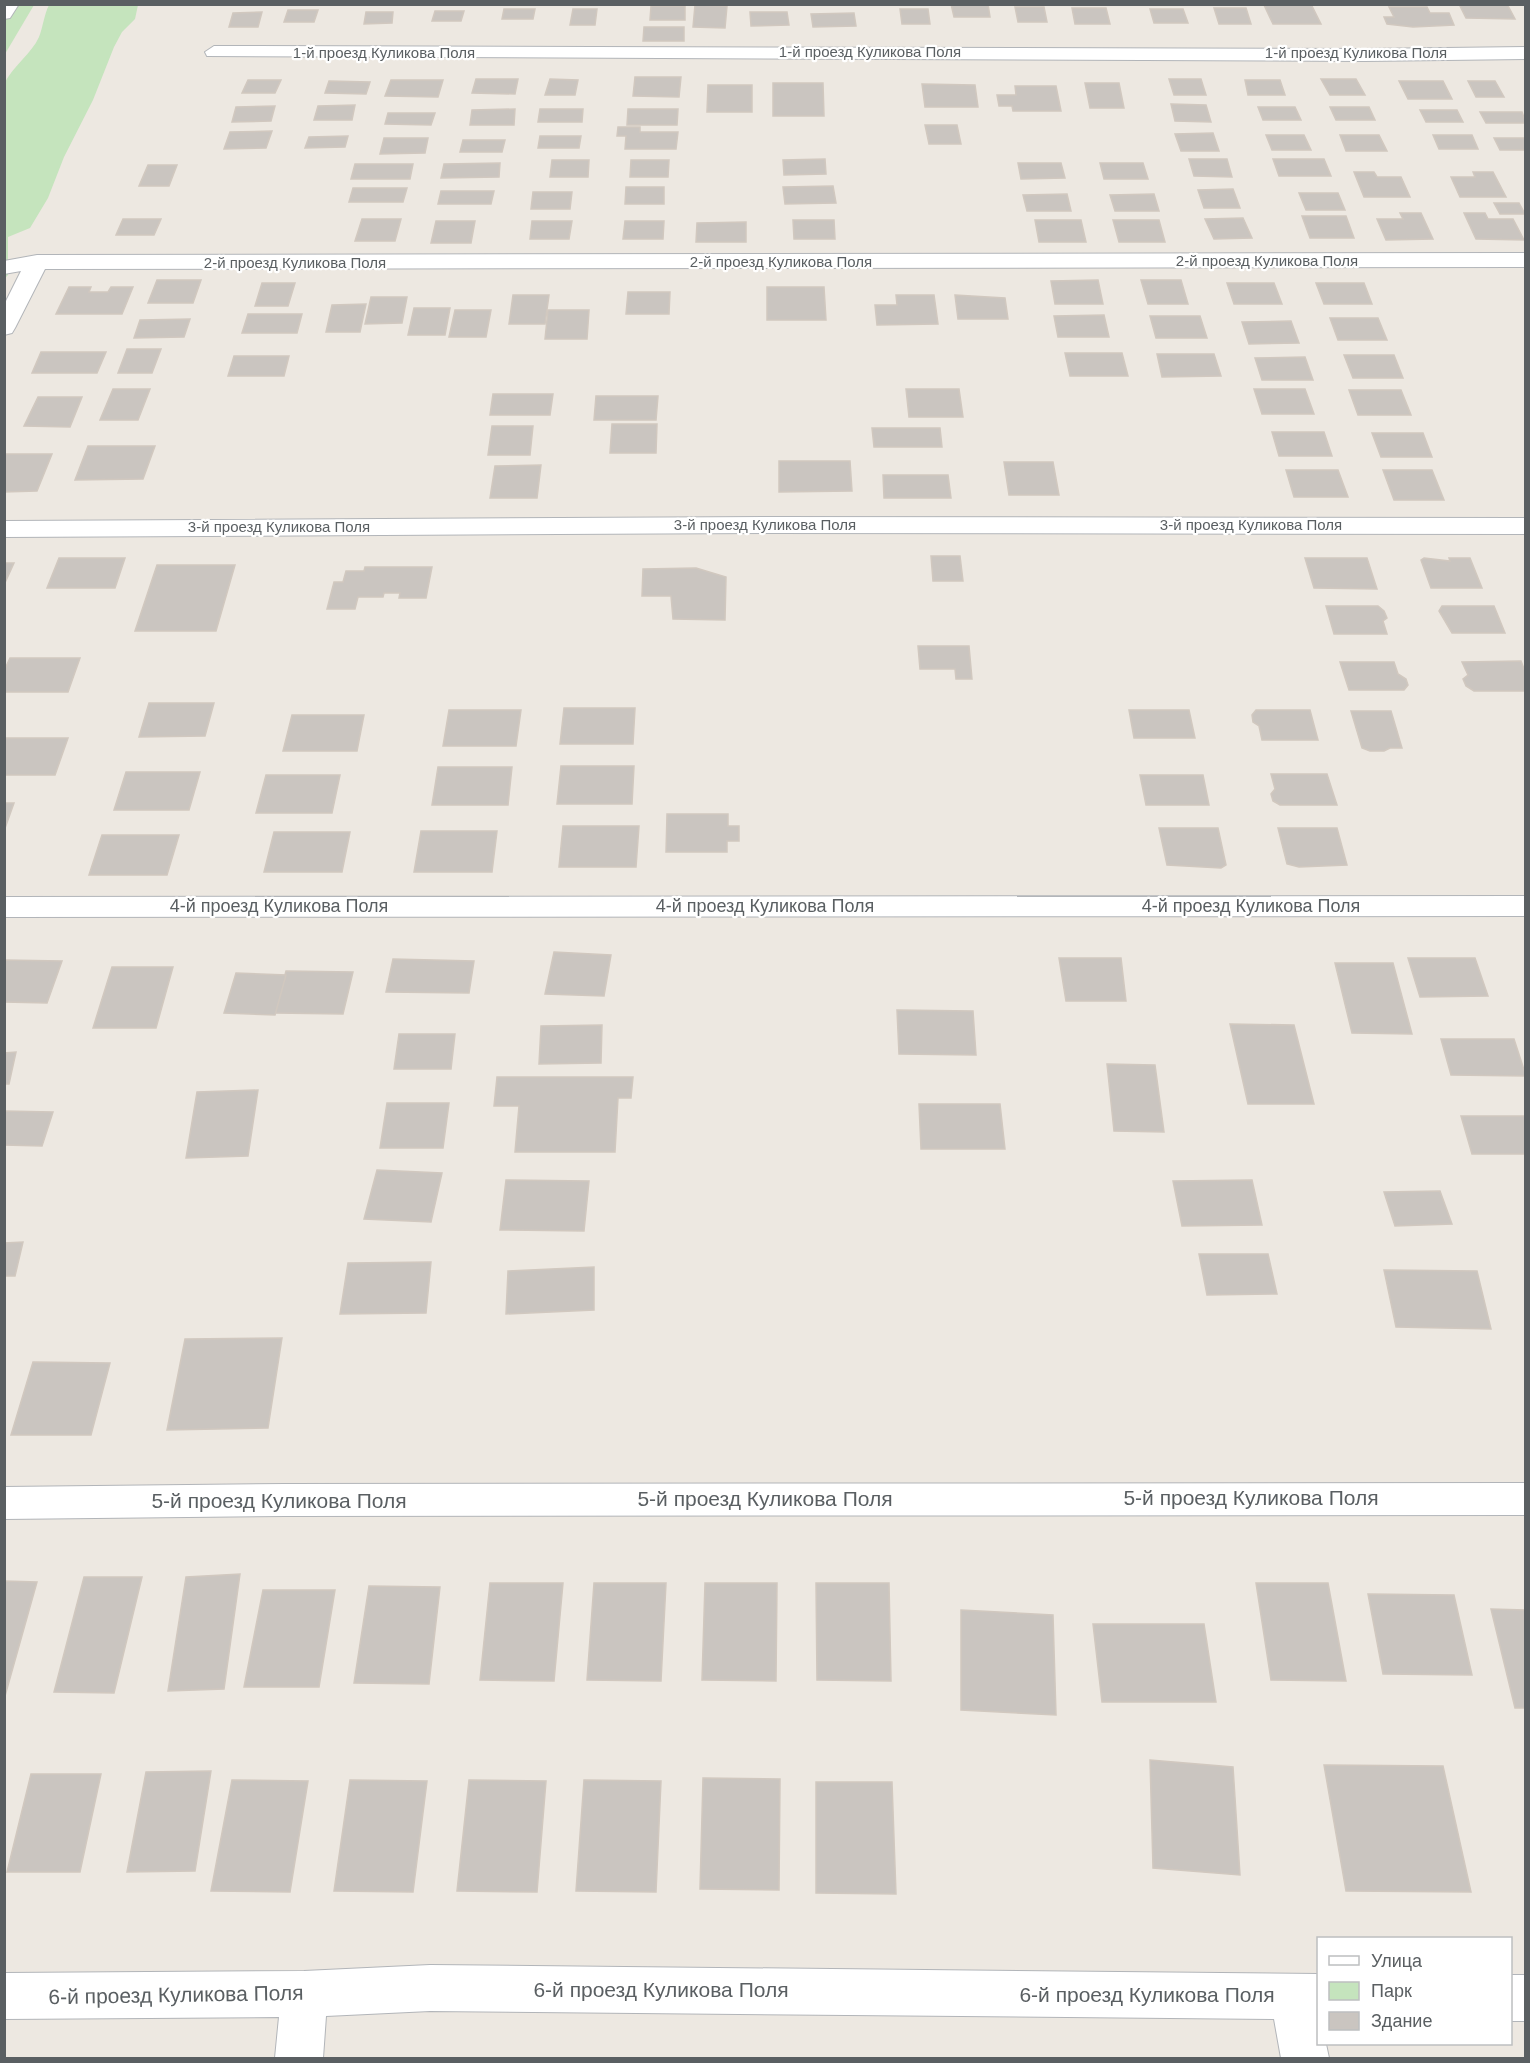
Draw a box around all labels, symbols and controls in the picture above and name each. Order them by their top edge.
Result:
street label: 1-й проезд Куликова Поля [779,43,961,60]
street label: 1-й проезд Куликова Поля [293,44,475,61]
street label: 1-й проезд Куликова Поля [1265,44,1447,61]
street label: 2-й проезд Куликова Поля [1176,252,1358,269]
street label: 2-й проезд Куликова Поля [690,253,872,270]
street label: 2-й проезд Куликова Поля [204,254,386,271]
street label: 3-й проезд Куликова Поля [674,516,856,533]
street label: 3-й проезд Куликова Поля [1160,516,1342,533]
street label: 3-й проезд Куликова Поля [188,518,370,535]
street label: 4-й проезд Куликова Поля [170,896,388,916]
street label: 4-й проезд Куликова Поля [656,896,874,916]
street label: 4-й проезд Куликова Поля [1142,896,1360,916]
street label: 5-й проезд Куликова Поля [1123,1486,1379,1509]
street label: 5-й проезд Куликова Поля [637,1487,893,1510]
street label: 5-й проезд Куликова Поля [151,1489,407,1512]
legend [1317,1937,1512,2045]
text: Улица [1371,1951,1423,1971]
street label: 6-й проезд Куликова Поля [533,1978,789,2001]
street label: 6-й проезд Куликова Поля [48,1981,304,2008]
text: Парк [1371,1981,1412,2001]
street label: 6-й проезд Куликова Поля [1019,1983,1275,2006]
text: Здание [1371,2011,1432,2031]

